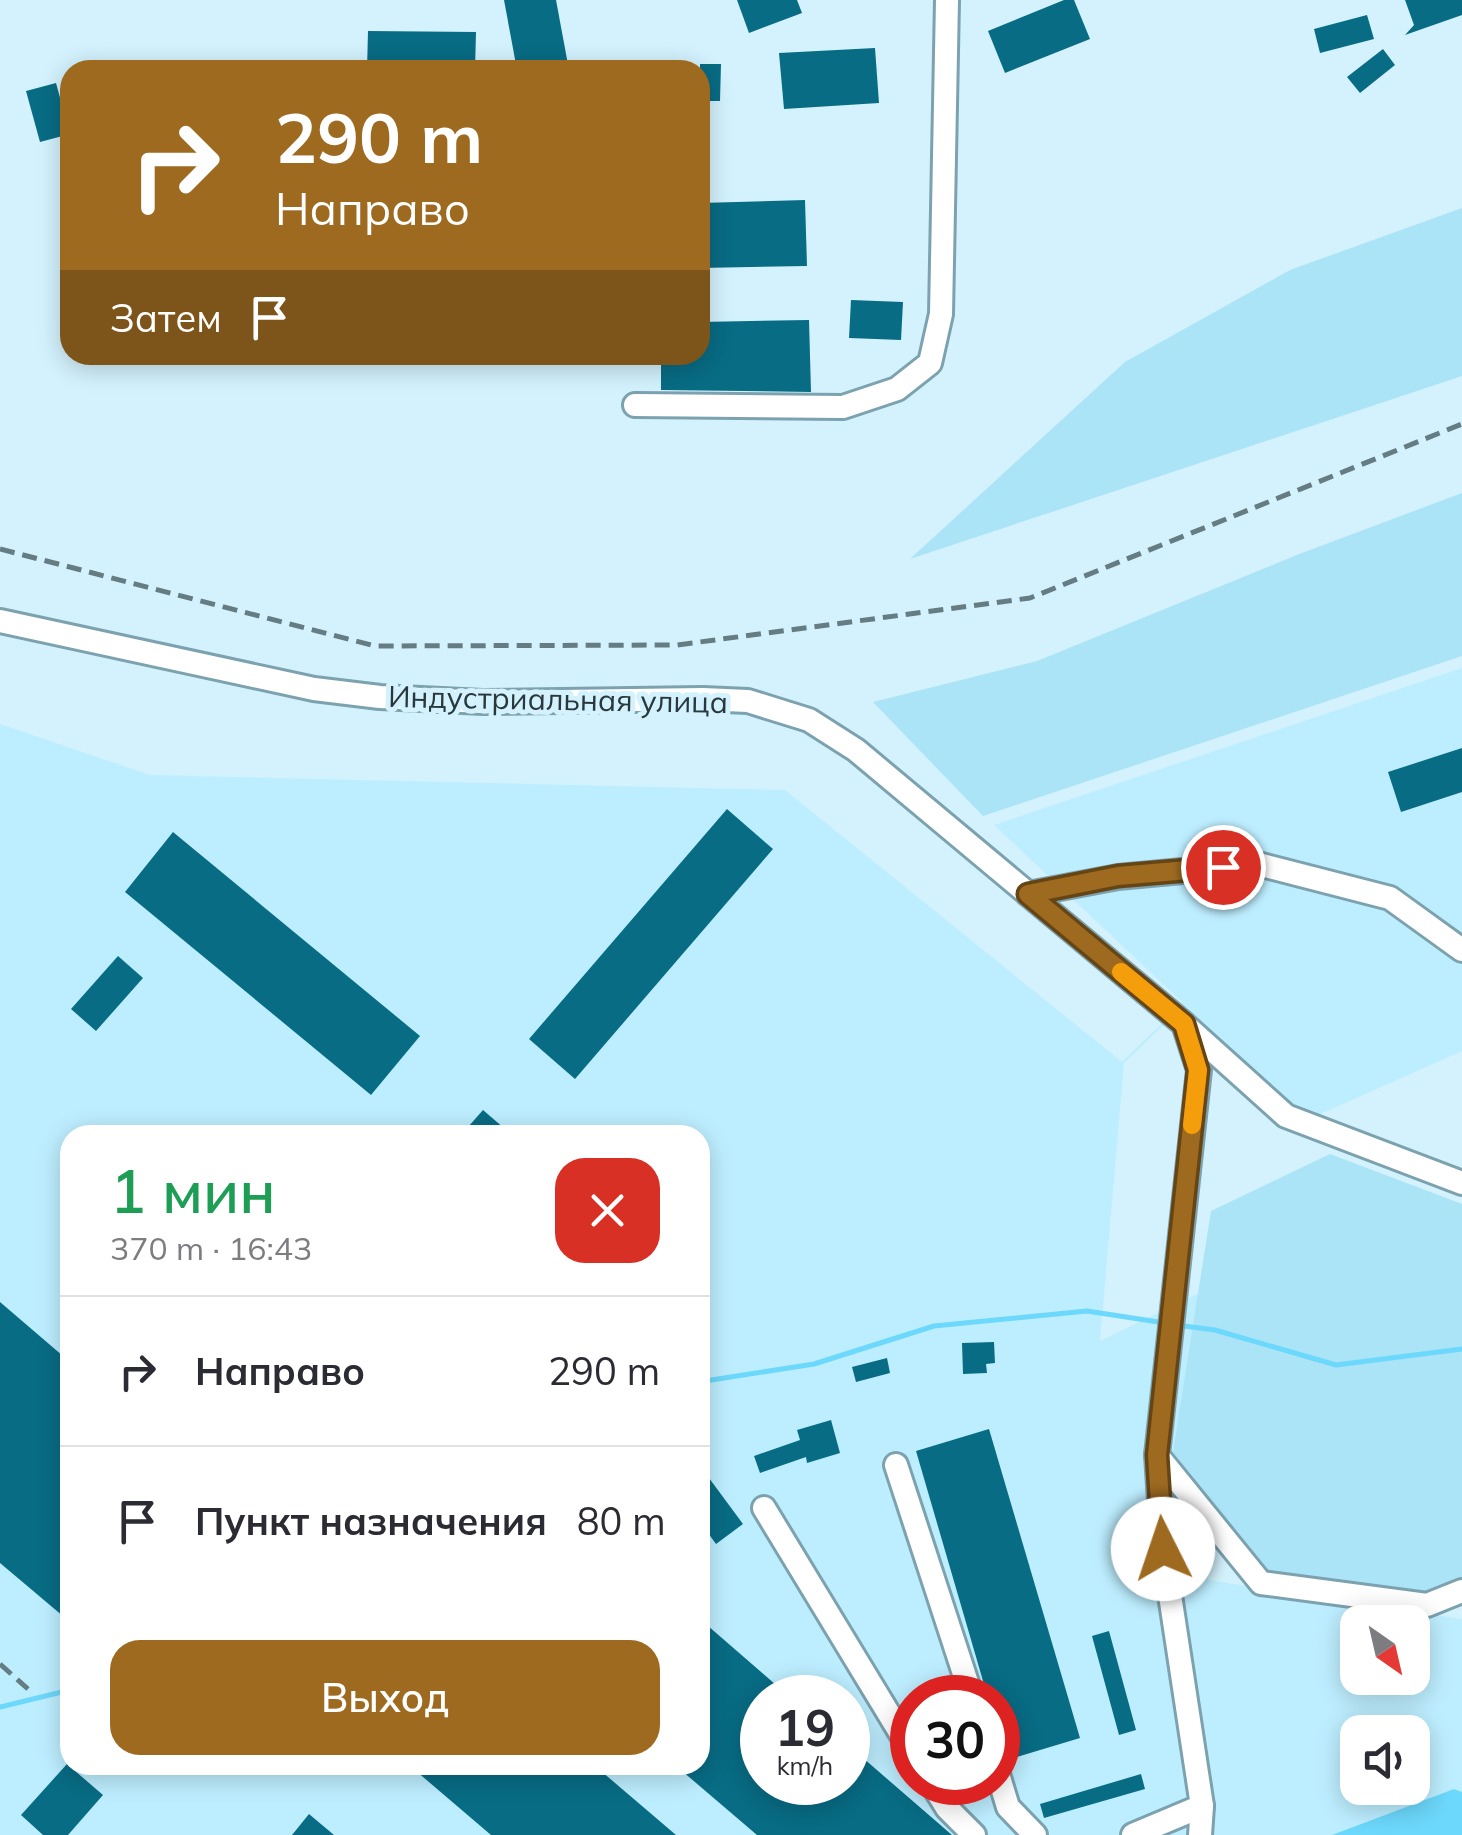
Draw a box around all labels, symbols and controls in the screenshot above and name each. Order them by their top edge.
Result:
text: 290 m [275,93,483,181]
icon: right [110,100,240,230]
text: Направо [275,180,470,236]
icon: arrive [242,290,297,345]
text: Затем [110,294,222,342]
street label: Индустриальная улица [388,677,728,721]
pin [1181,825,1266,910]
icon: arrive [1196,840,1251,895]
text: 1 мин [110,1153,276,1228]
button: close [555,1158,660,1263]
text: 370 m · 16:43 [110,1228,312,1268]
icon: right [110,1344,165,1399]
text: Направо [195,1347,365,1395]
text: 290 m [548,1347,660,1395]
icon: arrive [110,1494,165,1549]
text: Пункт назначения [195,1497,547,1545]
text: 80 m [577,1497,666,1545]
position arrow [1111,1497,1215,1601]
north arrow [1340,1605,1430,1695]
map controls [1340,1605,1430,1805]
button: Выход [110,1640,660,1755]
speed limit sign: 30 [890,1675,1020,1805]
text: 19 [775,1696,835,1759]
button: sound [1340,1715,1430,1805]
text: km/h [777,1750,833,1781]

